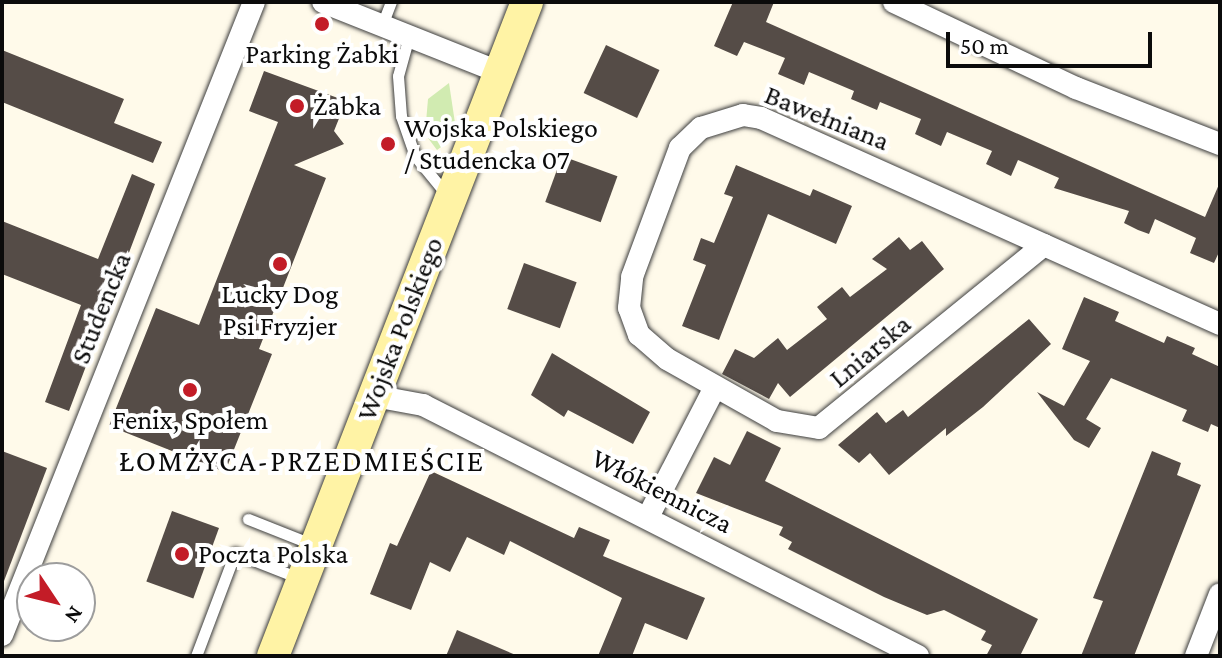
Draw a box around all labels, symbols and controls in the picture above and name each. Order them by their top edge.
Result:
marker: Parking Żabki [313,15,331,33]
scale bar [950,16,1156,66]
text: 50 m [960,32,1009,59]
place label: Parking Żabki [245,37,399,71]
street label: Bawełniana [760,78,894,158]
place label: Żabka [313,89,381,123]
marker: Żabka [288,97,306,115]
place label: Wojska Polskiego / Studencka 07 [404,111,598,177]
marker: Wojska Polskiego / Studencka 07 [379,135,397,153]
street label: Wojska Polskiego [350,233,450,425]
street label: Studencka [64,247,138,369]
marker: Lucky Dog Psi Fryzjer [271,255,289,273]
place label: Lucky Dog Psi Fryzjer [221,277,339,343]
street label: Lniarska [822,307,918,395]
marker: Fenix, Społem [181,381,199,399]
place label: Fenix, Społem [112,403,268,437]
street label: Włókiennicza [586,441,738,541]
district label: ŁOMŻYCA-PRZEDMIEŚCIE [119,443,485,479]
place label: Poczta Polska [198,537,348,571]
marker: Poczta Polska [173,545,191,563]
north arrow [16,562,96,642]
text: N [60,602,89,628]

